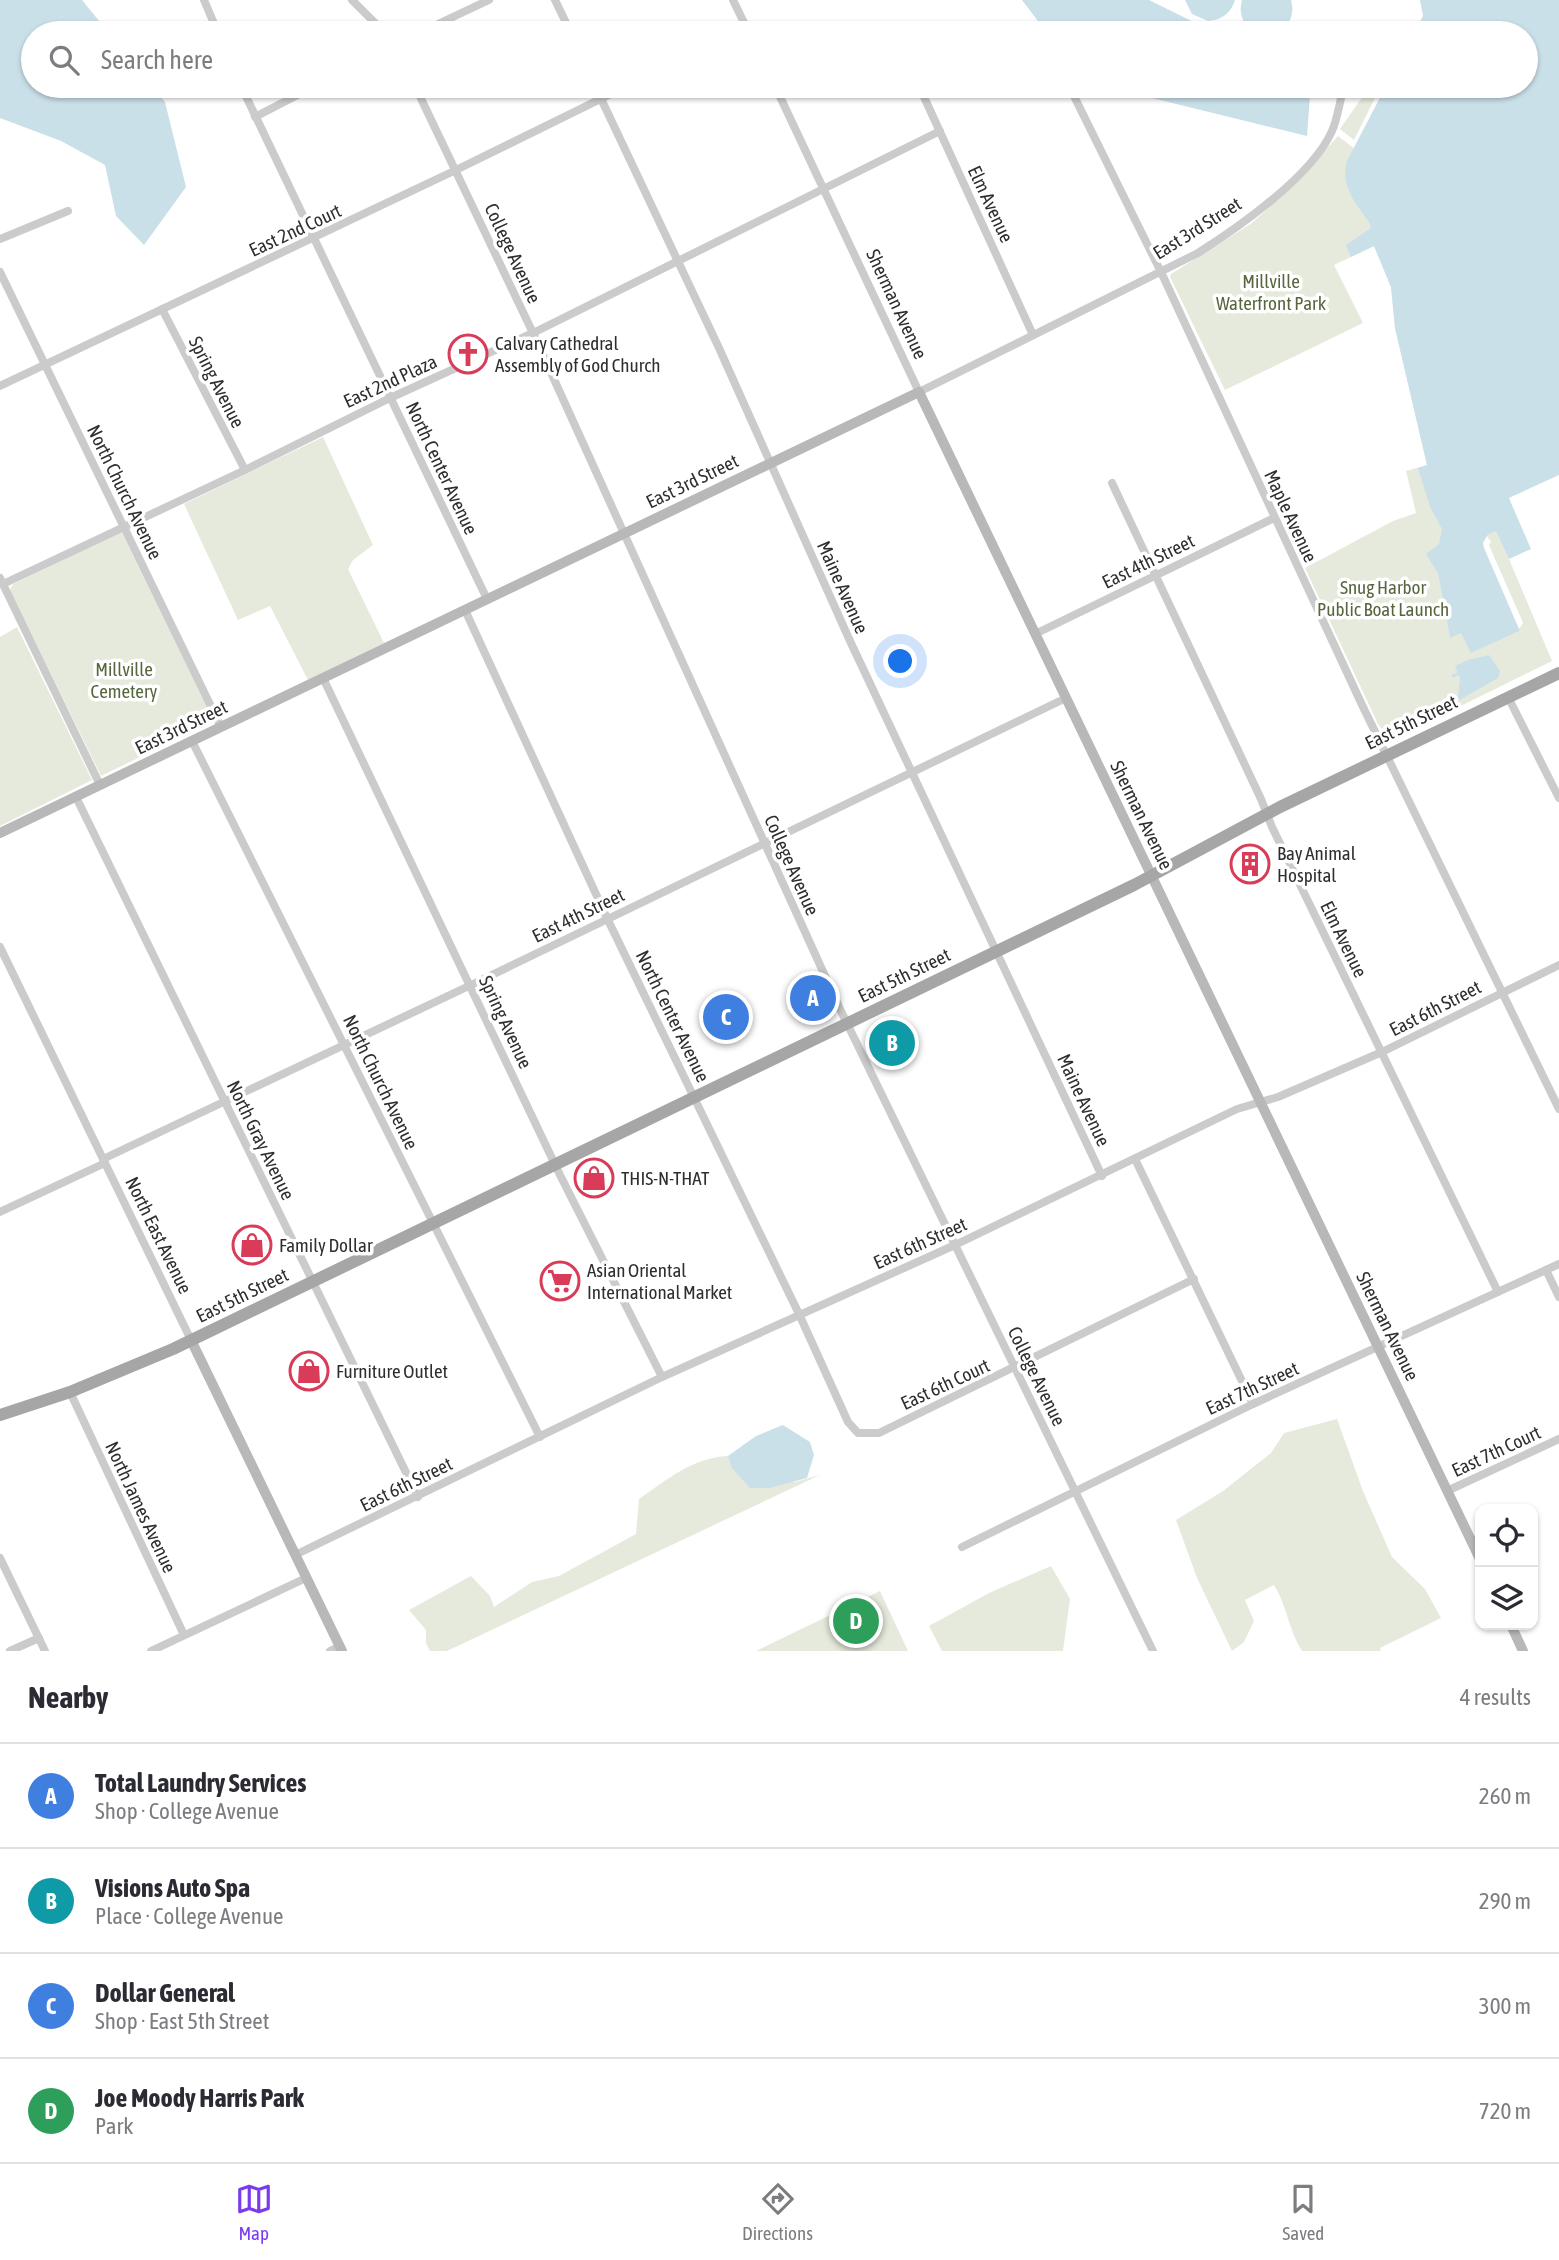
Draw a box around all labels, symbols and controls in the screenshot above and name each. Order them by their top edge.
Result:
search box [21,21,1538,98]
icon: search [45,41,83,79]
text: Search here [101,45,213,75]
street label: Elm Avenue [964,162,1018,246]
street label: East 3rd Street [1149,192,1245,264]
street label: East 2nd Court [245,199,345,261]
street label: College Avenue [480,200,546,306]
street label: Sherman Avenue [862,246,932,362]
park label: Millville Waterfront Park [1216,270,1327,314]
place label: Calvary Cathedral Assembly of God Church [495,332,661,376]
street label: Spring Avenue [185,333,249,431]
church icon: Calvary Cathedral Assembly of God Church [447,333,489,375]
street label: East 2nd Plaza [340,350,440,412]
street label: North Center Avenue [402,398,482,538]
street label: North Church Avenue [83,421,167,563]
street label: East 3rd Street [642,449,742,513]
street label: Maple Avenue [1260,466,1322,566]
street label: East 4th Street [1098,529,1198,593]
street label: Maine Avenue [813,537,873,637]
park label: Snug Harbor Public Boat Launch [1317,576,1449,620]
your location [883,644,917,678]
park label: Millville Cemetery [91,658,158,702]
street label: East 5th Street [1361,690,1461,754]
street label: East 3rd Street [131,695,231,759]
street label: Sherman Avenue [1106,757,1178,873]
street label: College Avenue [760,811,824,919]
place label: Bay Animal Hospital [1277,842,1356,886]
building icon: Bay Animal Hospital [1229,843,1271,885]
street label: East 4th Street [528,883,628,947]
street label: Elm Avenue [1316,897,1372,981]
street label: East 5th Street [854,943,954,1007]
street label: North Center Avenue [632,946,714,1086]
street label: Spring Avenue [475,972,537,1072]
pin: A [790,972,836,1024]
street label: East 6th Street [1386,976,1484,1040]
pin: C [703,991,749,1043]
street label: North Church Avenue [339,1011,423,1153]
pin: B [869,1017,915,1069]
street label: Maine Avenue [1053,1050,1115,1150]
street label: North Gray Avenue [223,1077,299,1203]
shop icon: THIS-N-THAT [573,1157,615,1199]
place label: THIS-N-THAT [621,1167,710,1189]
street label: North East Avenue [121,1173,197,1297]
street label: East 6th Street [870,1213,970,1273]
shop icon: Family Dollar [231,1224,273,1266]
place label: Family Dollar [279,1234,373,1256]
place label: Asian Oriental International Market [587,1259,732,1303]
supermarket icon: Asian Oriental International Market [539,1260,581,1302]
street label: East 5th Street [192,1263,292,1327]
street label: Sherman Avenue [1352,1268,1424,1384]
street label: College Avenue [1004,1323,1070,1429]
shop icon: Furniture Outlet [288,1350,330,1392]
street label: East 6th Court [897,1354,993,1414]
street label: East 7th Street [1202,1357,1302,1419]
place label: Furniture Outlet [336,1360,448,1382]
street label: East 7th Court [1448,1421,1544,1481]
street label: North James Avenue [101,1438,181,1576]
street label: East 6th Street [356,1452,456,1516]
map controls [1475,1504,1538,1630]
button: locate [1475,1504,1538,1567]
button: layers [1475,1567,1538,1630]
pin: D [833,1595,879,1647]
text: Nearby [28,1680,108,1714]
text: 4 results [1460,1684,1531,1710]
text: Total Laundry Services [95,1768,306,1798]
text: A [45,1783,57,1809]
text: 260 m [1479,1783,1531,1809]
text: Shop · College Avenue [95,1798,279,1824]
text: Visions Auto Spa [95,1873,250,1903]
text: B [46,1888,56,1914]
text: 290 m [1479,1888,1531,1914]
text: Place · College Avenue [95,1903,284,1929]
text: Dollar General [95,1978,235,2008]
text: C [46,1993,56,2019]
text: 300 m [1479,1993,1531,2019]
text: Shop · East 5th Street [95,2008,269,2034]
text: Joe Moody Harris Park [95,2083,304,2113]
text: D [45,2098,57,2124]
text: 720 m [1479,2098,1531,2124]
text: Park [95,2113,133,2139]
tab: Map [235,2180,273,2244]
tab: Directions [742,2180,813,2244]
tab: Saved [1282,2180,1324,2244]

